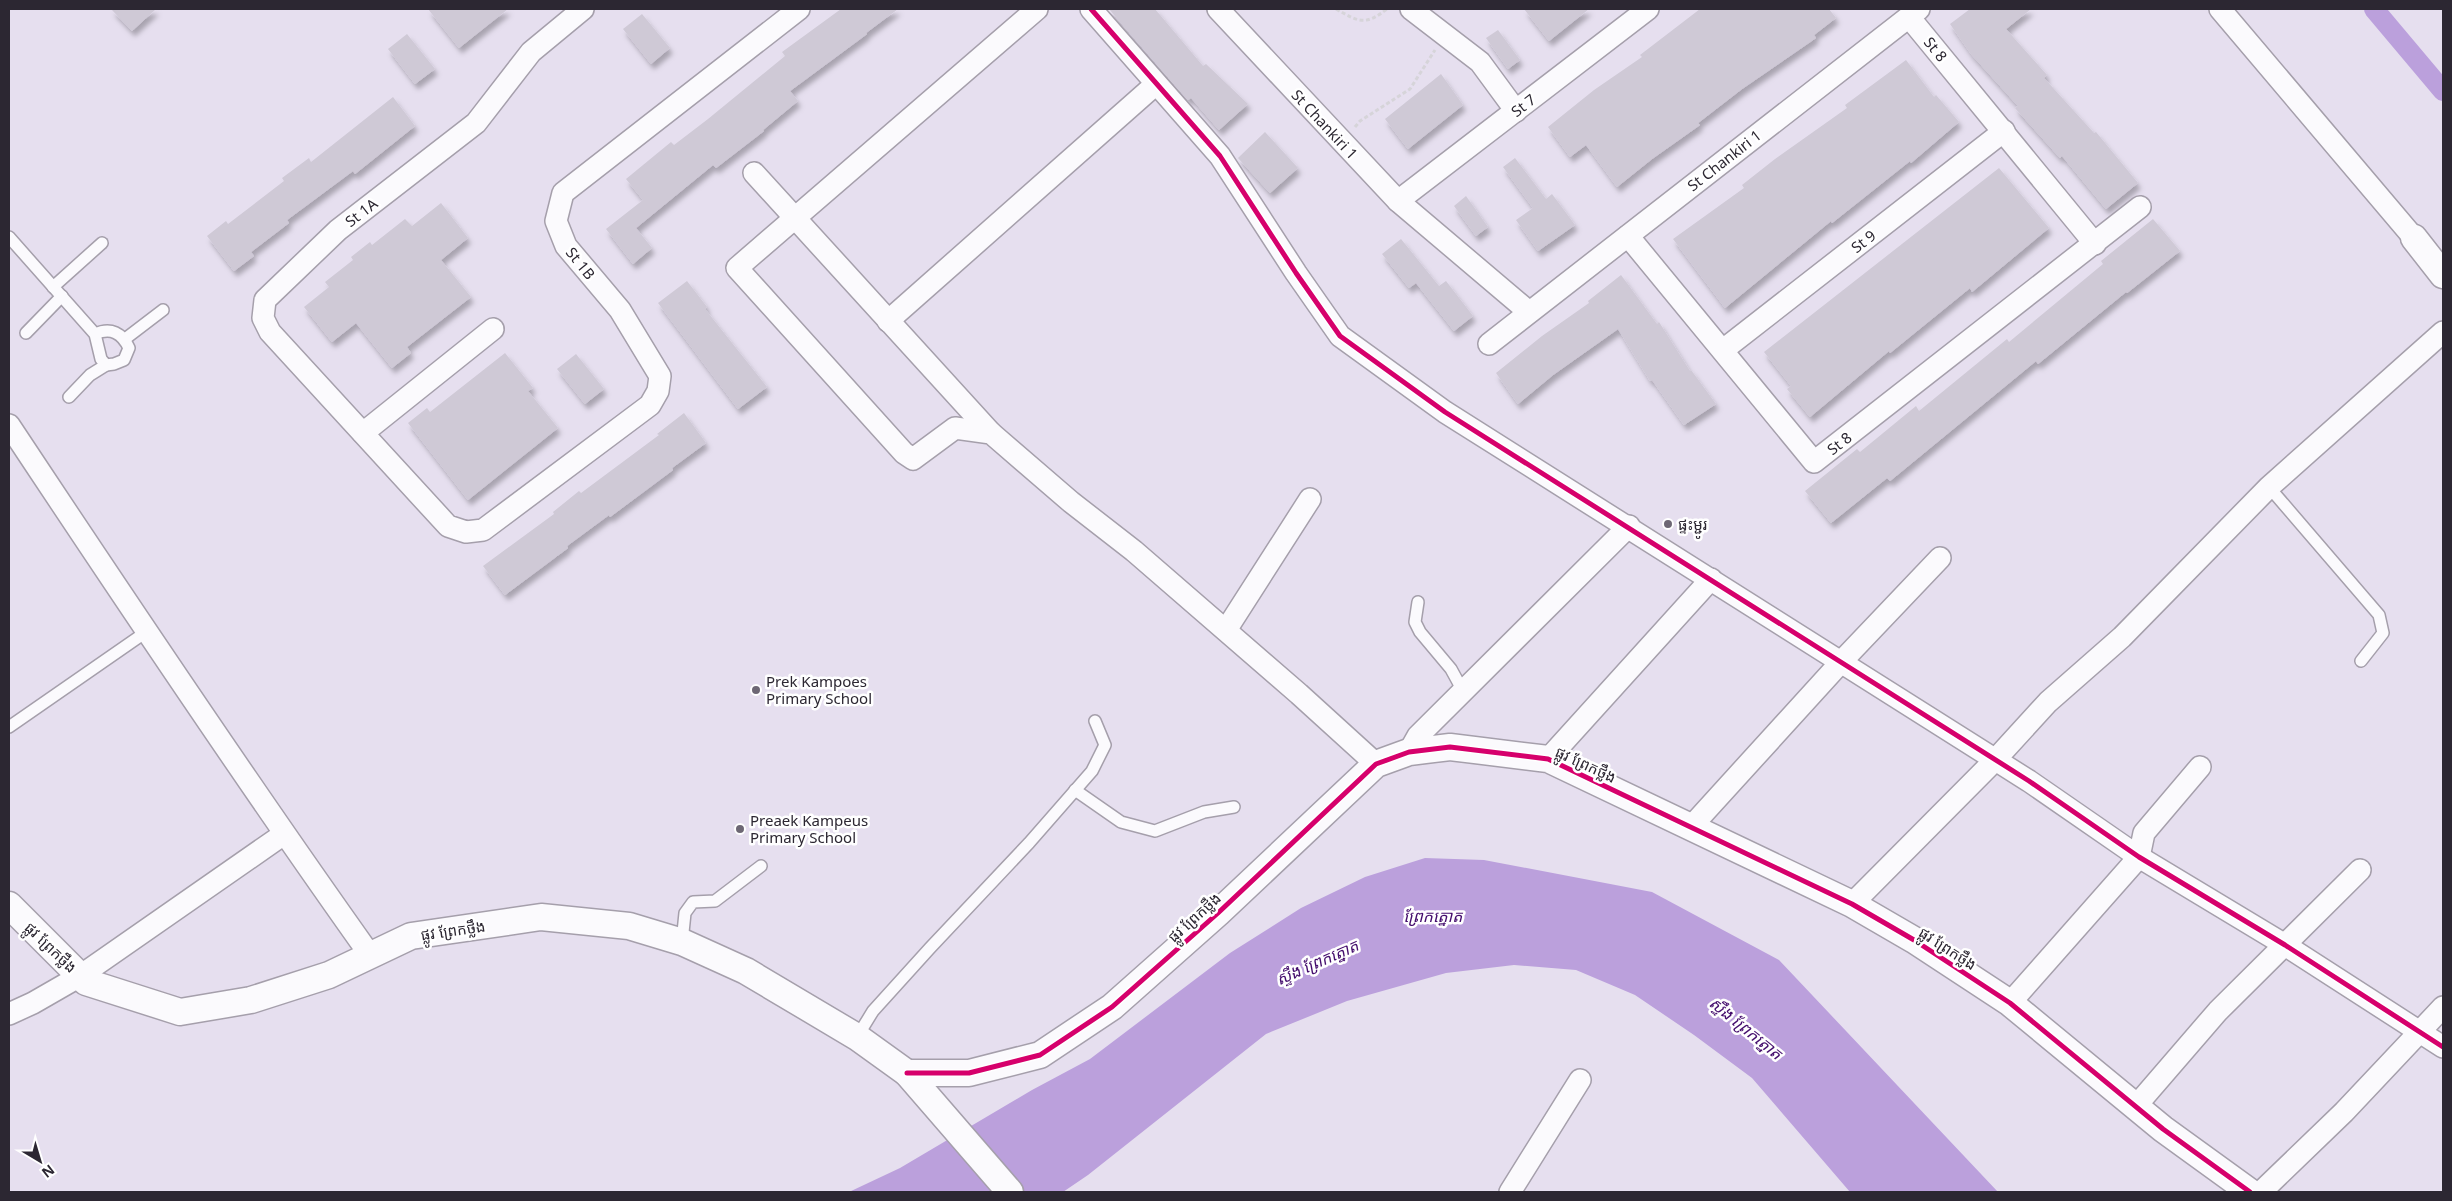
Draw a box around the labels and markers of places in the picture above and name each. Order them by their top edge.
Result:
place label: ផ្ទះម្ជូរ [1678,514,1707,539]
marker: ផ្ទះម្ជូរ [1662,518,1674,530]
place label: Prek Kampoes Primary School [766,671,872,708]
marker: Prek Kampoes Primary School [750,684,762,696]
place label: Preaek Kampeus Primary School [750,810,868,847]
marker: Preaek Kampeus Primary School [734,823,746,835]

